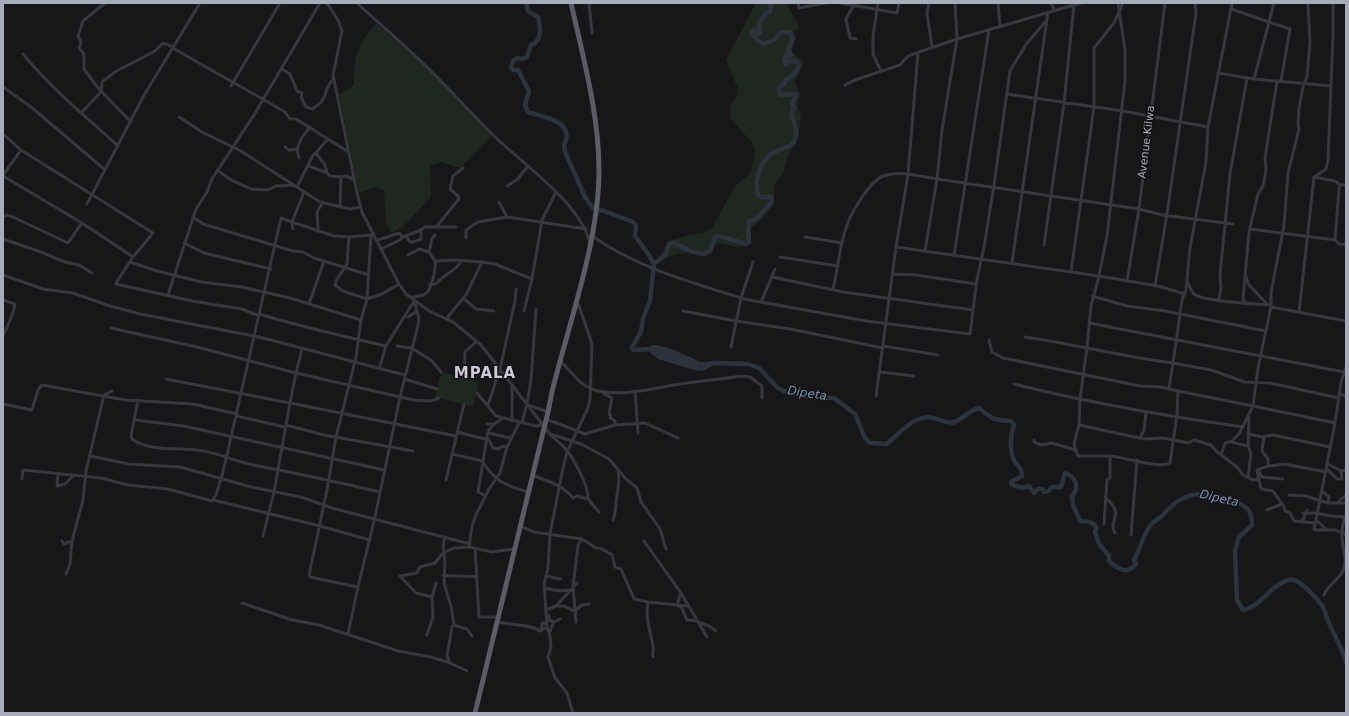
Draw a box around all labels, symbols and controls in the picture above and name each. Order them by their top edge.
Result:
street label: Avenue Kilwa [1136,105,1158,179]
district label: MPALA [454,365,516,383]
water label: Dipeta [786,384,828,404]
water label: Dipeta [1198,488,1240,510]

